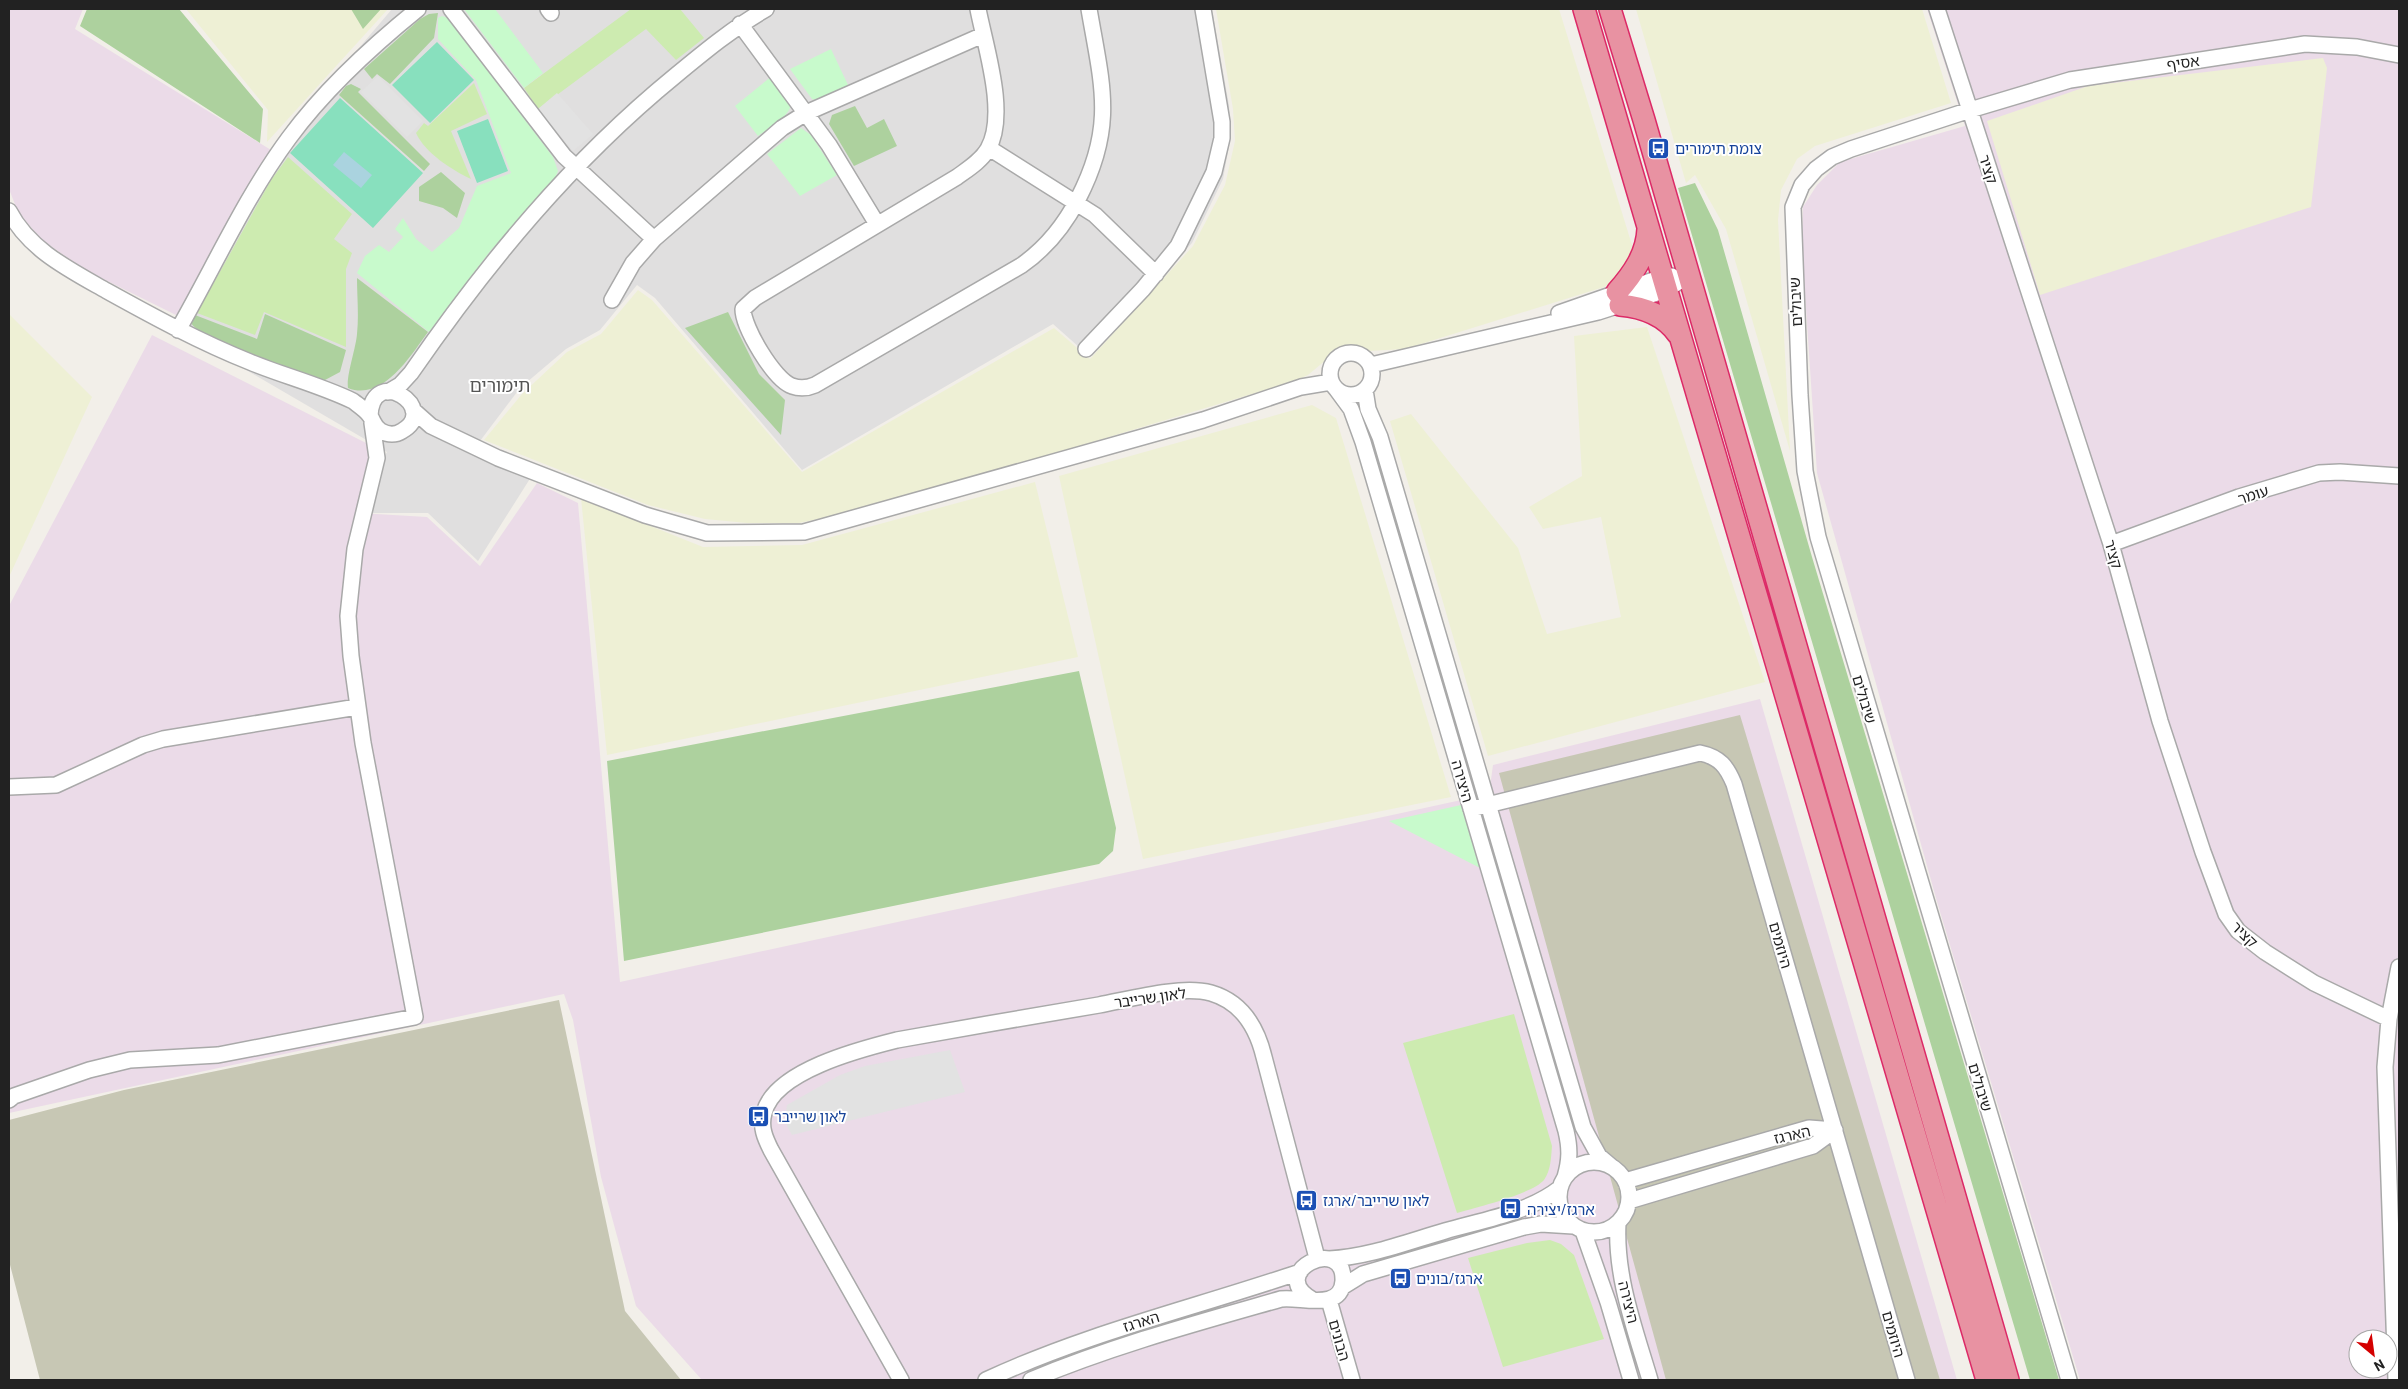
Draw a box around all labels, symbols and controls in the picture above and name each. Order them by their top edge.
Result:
street label: אסיף [2165,51,2201,73]
bus stop icon: צומת תימורים [1647,136,1671,160]
place label: צומת תימורים [1675,139,1762,157]
street label: קציר [1976,152,2002,186]
street label: שיבולים [1785,277,1805,327]
district label: תימורים [470,374,530,396]
street label: עומר [2235,481,2271,507]
street label: קציר [2101,537,2127,571]
street label: שיבולים [1849,673,1881,725]
street label: היצירה [1448,758,1478,804]
street label: קציר [2228,917,2262,951]
street label: היוזמים [1766,920,1796,970]
street label: לאון שרייבר [1113,983,1187,1011]
street label: שיבולים [1965,1061,1997,1113]
bus stop icon: לאון שרייבר [746,1104,770,1128]
place label: לאון שרייבר [774,1107,847,1125]
street label: הארגז [1772,1121,1812,1147]
bus stop icon: לאון שרייבר/ארגז [1295,1188,1319,1212]
place label: לאון שרייבר/ארגז [1323,1191,1429,1209]
bus stop icon: ארגז/יצירה [1499,1197,1523,1221]
place label: ארגז/יצירה [1527,1200,1595,1218]
bus stop icon: ארגז/בונים [1388,1266,1412,1290]
place label: ארגז/בונים [1416,1269,1483,1287]
street label: היצירה [1615,1279,1643,1325]
street label: הארגז [1121,1307,1161,1335]
street label: היוזמים [1879,1309,1909,1359]
street label: הבונים [1326,1317,1354,1363]
north arrow [2348,1329,2398,1379]
text: N [2371,1356,2388,1375]

